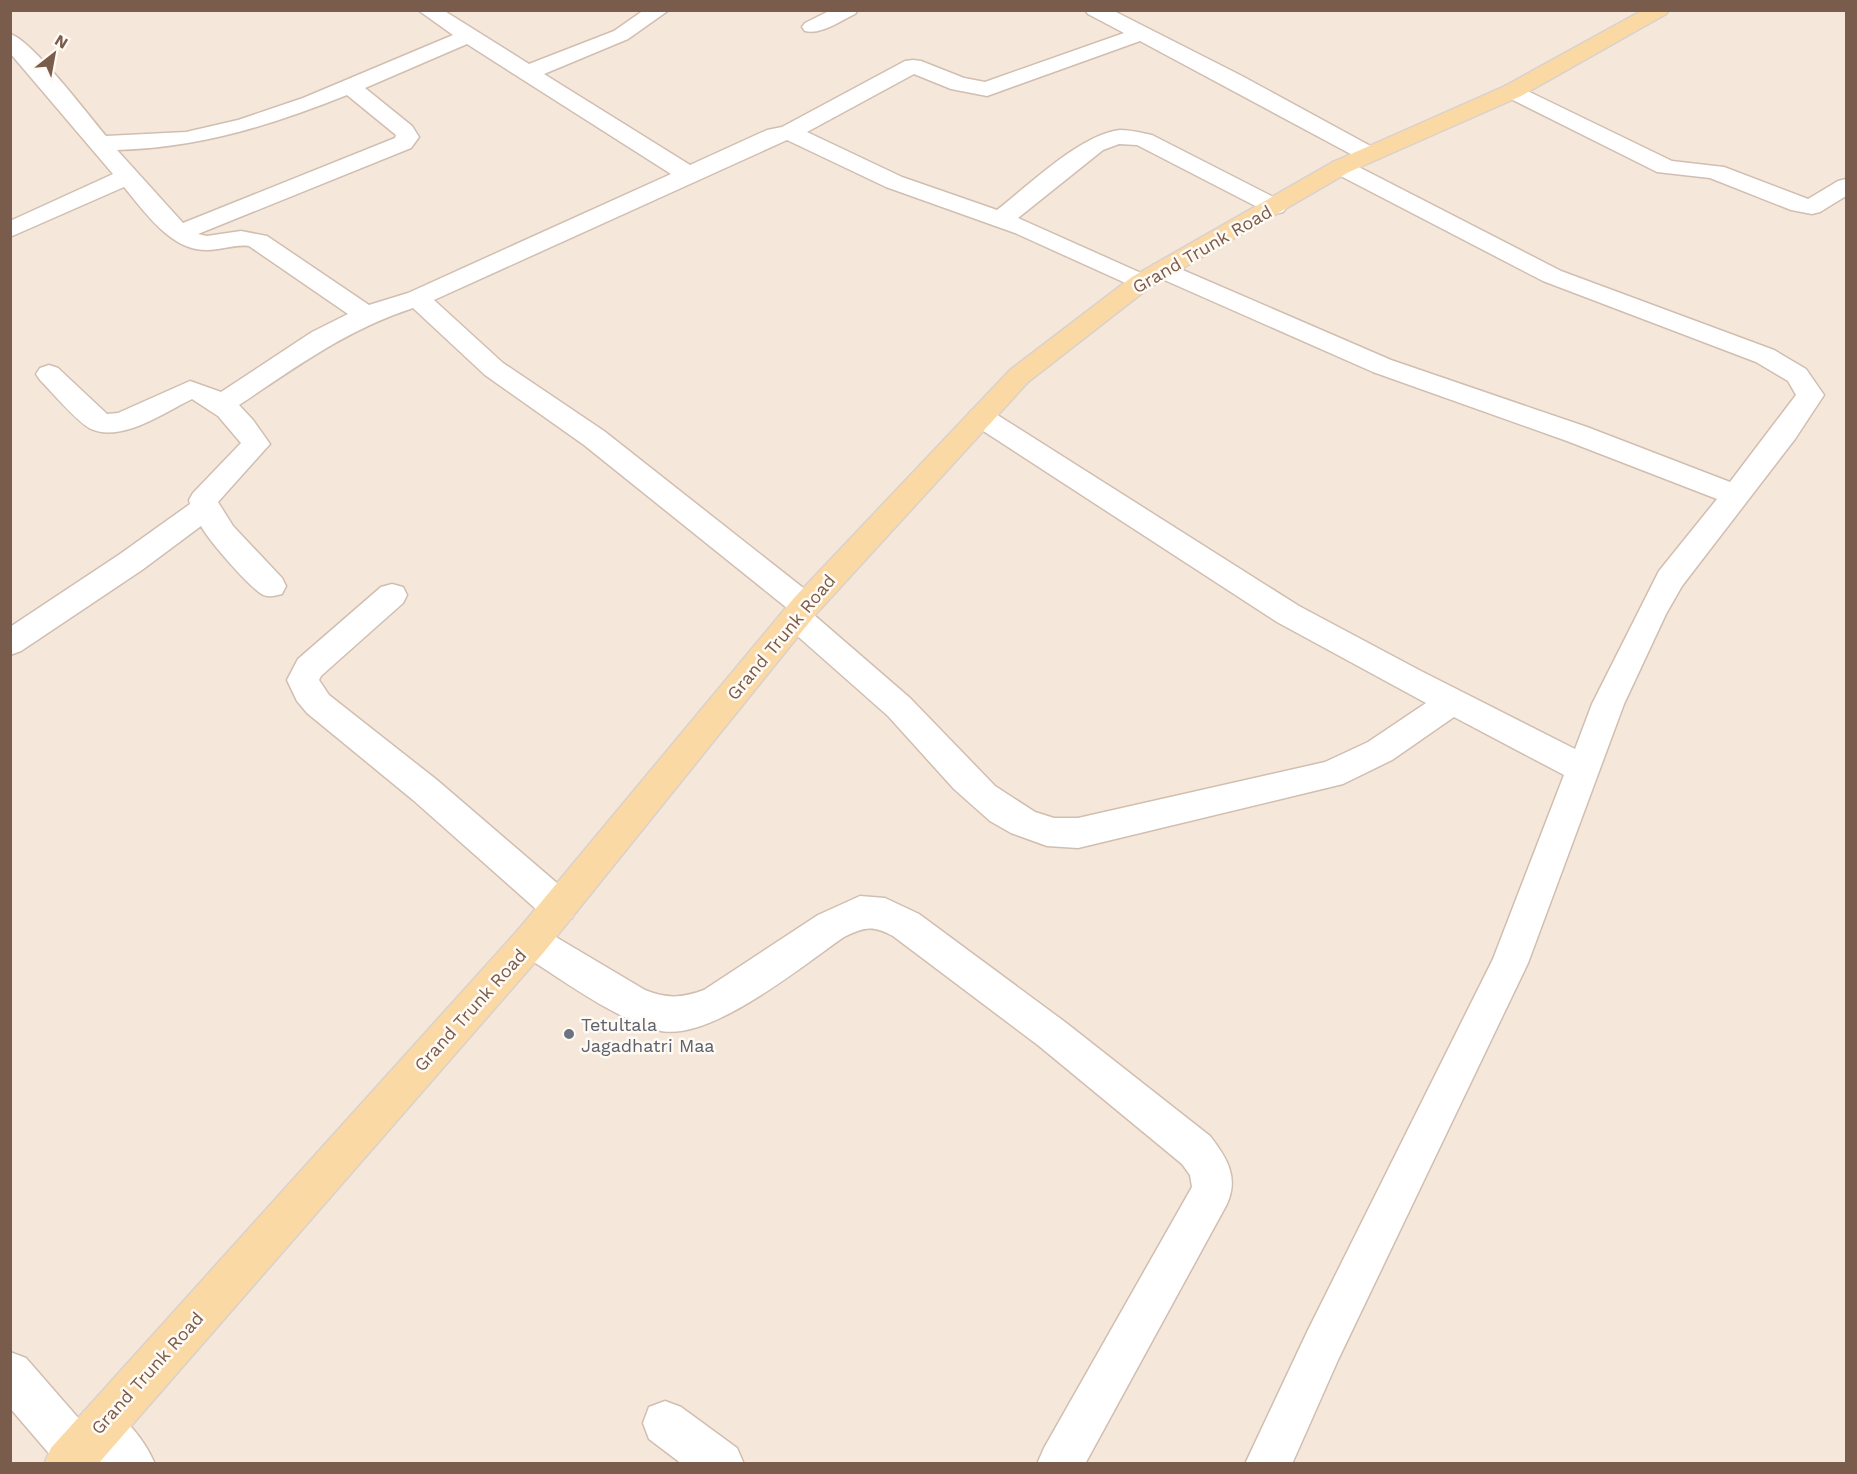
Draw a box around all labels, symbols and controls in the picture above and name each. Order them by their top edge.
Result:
north arrow [24,24,84,84]
text: N [51,30,71,53]
street label: Grand Trunk Road [1129,201,1275,297]
street label: Grand Trunk Road [722,570,840,704]
street label: Grand Trunk Road [410,944,530,1076]
place label: Tetultala Jagadhatri Maa [581,1014,715,1056]
marker: Tetultala Jagadhatri Maa [562,1027,576,1041]
street label: Grand Trunk Road [87,1307,207,1439]

